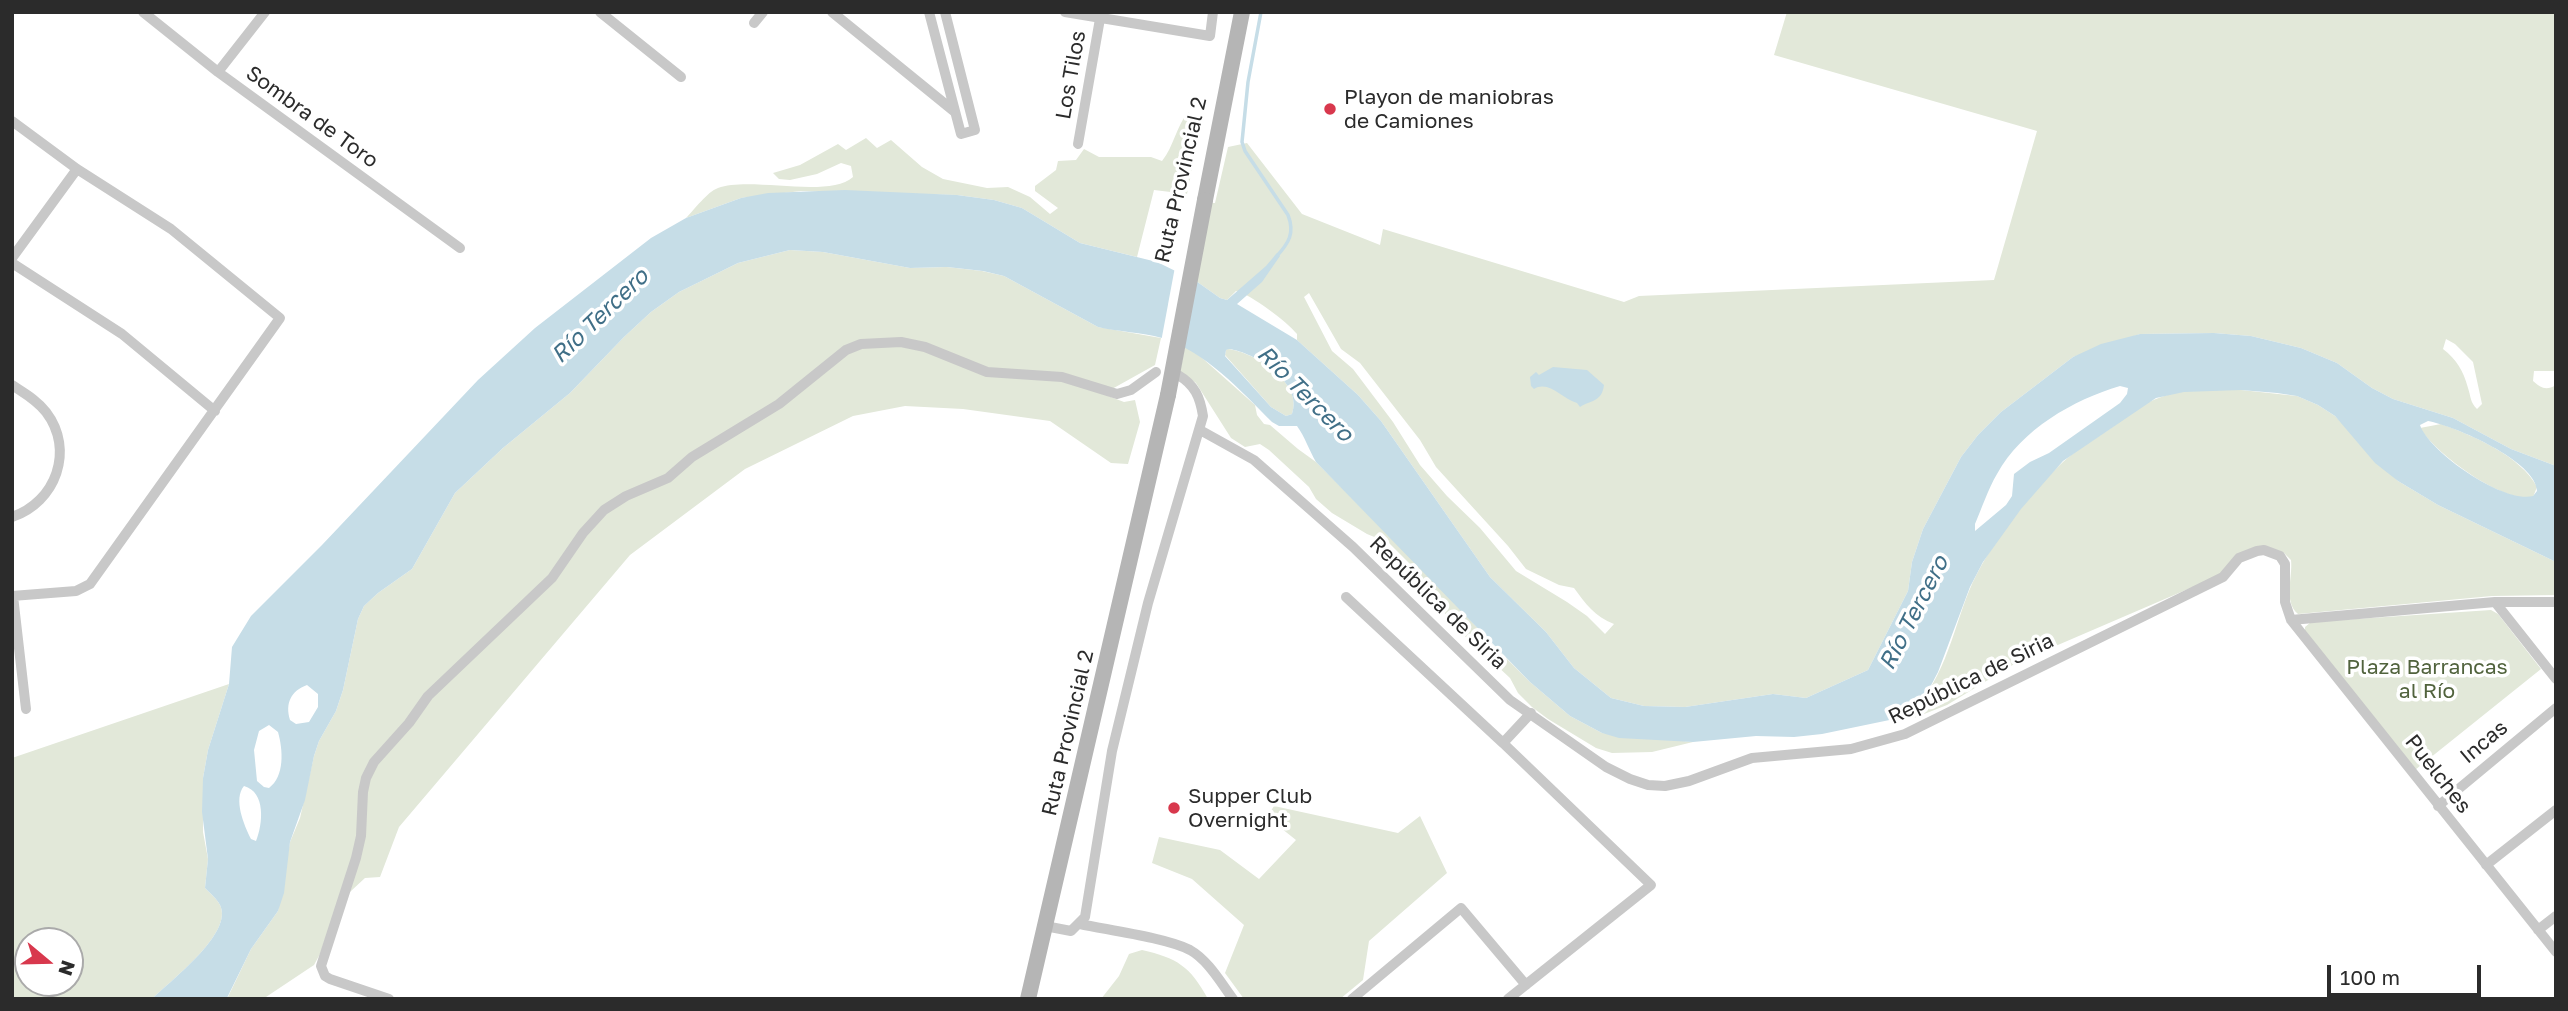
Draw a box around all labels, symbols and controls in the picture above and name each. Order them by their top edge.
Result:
street label: Los Tilos [1051,29,1091,121]
street label: Sombra de Toro [241,61,383,173]
place label: Playon de maniobras de Camiones [1344,84,1554,134]
street label: Ruta Provincial 2 [1150,95,1212,265]
marker: Playon de maniobras de Camiones [1322,101,1338,117]
water label: Río Tercero [546,263,654,369]
water label: Río Tercero [1251,340,1359,448]
street label: República de Siria [1364,531,1512,675]
water label: Río Tercero [1874,551,1954,675]
street label: República de Siria [1884,628,2058,730]
street label: Ruta Provincial 2 [1037,648,1099,818]
park label: Plaza Barrancas al Río [2346,654,2508,704]
street label: Incas [2455,715,2513,769]
street label: Puelches [2399,730,2477,818]
place label: Supper Club Overnight [1188,783,1312,833]
marker: Supper Club Overnight [1166,800,1182,816]
north arrow [14,927,84,997]
scale bar [2330,951,2484,995]
text: N [54,958,81,979]
text: 100 m [2340,964,2400,990]

